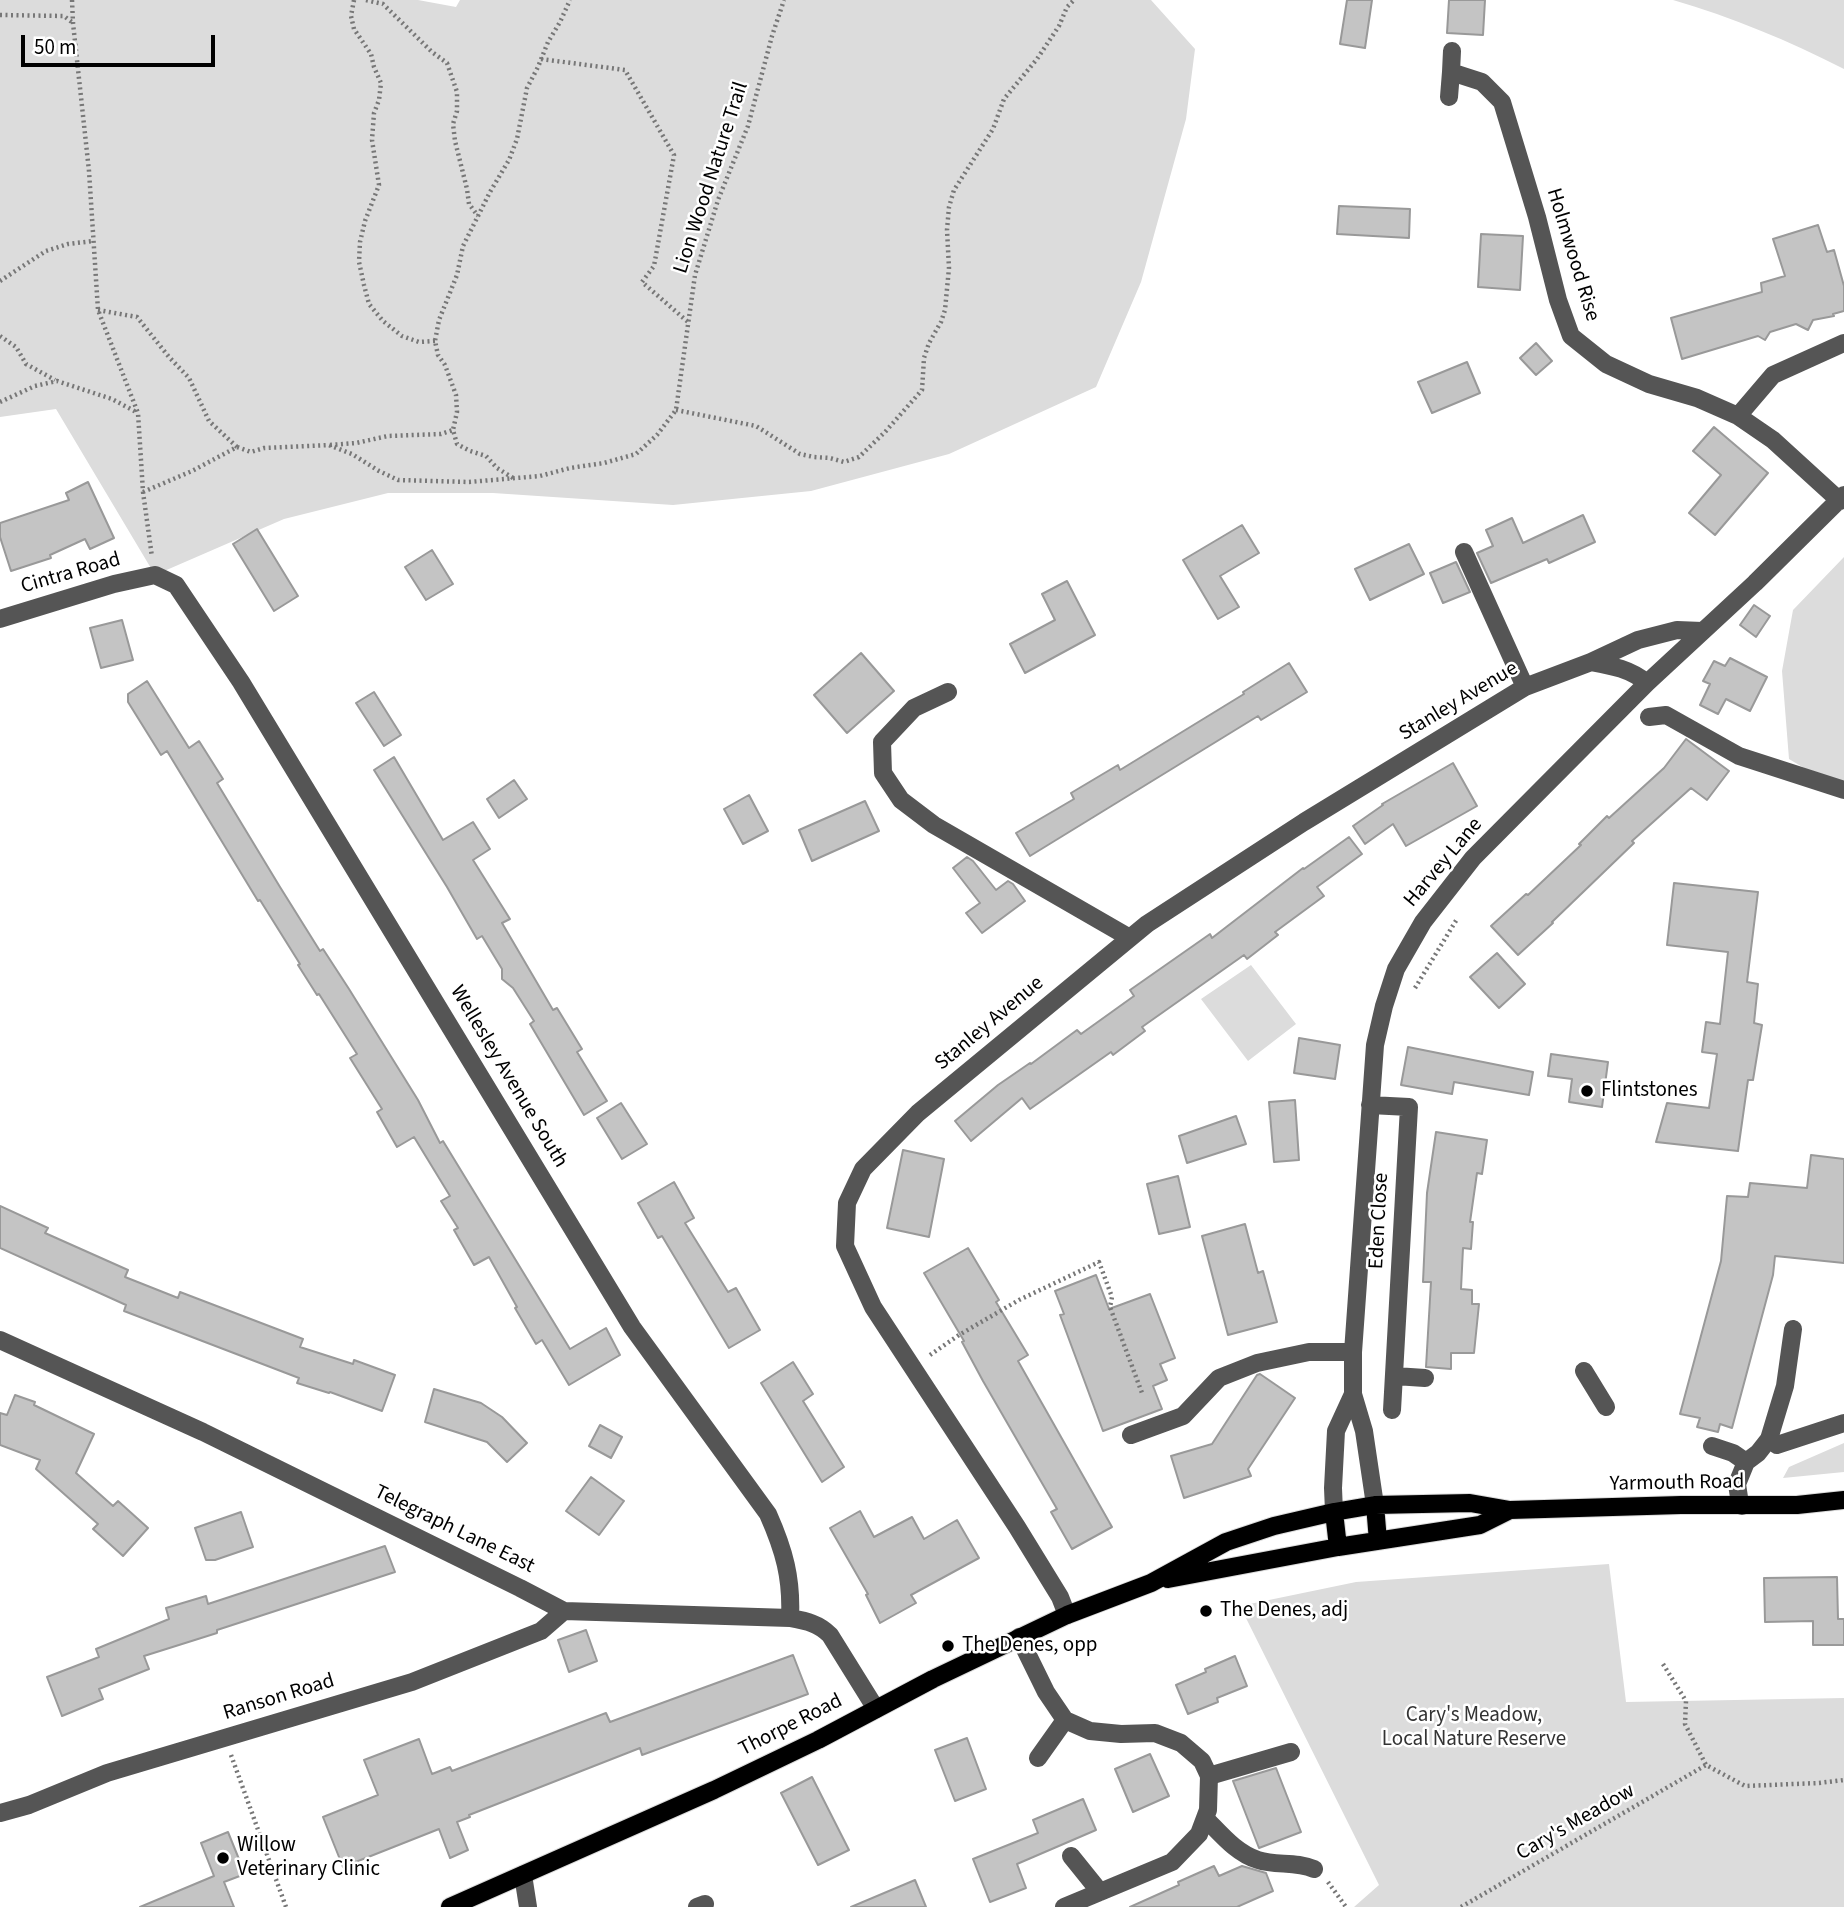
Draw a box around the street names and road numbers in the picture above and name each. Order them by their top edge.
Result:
street label: Lion Wood Nature Trail [669,79,755,277]
street label: Holmwood Rise [1540,185,1604,325]
street label: Cintra Road [18,548,124,600]
street label: Stanley Avenue [1395,657,1523,747]
street label: Harvey Lane [1399,813,1489,913]
street label: Stanley Avenue [931,971,1049,1077]
street label: Wellesley Avenue South [444,981,572,1173]
street label: Eden Close [1365,1172,1395,1270]
street label: Yarmouth Road [1610,1470,1744,1498]
street label: Telegraph Lane East [370,1480,538,1580]
street label: Ranson Road [220,1669,338,1727]
street label: Thorpe Road [735,1689,847,1763]
street label: Cary's Meadow [1513,1779,1639,1867]

